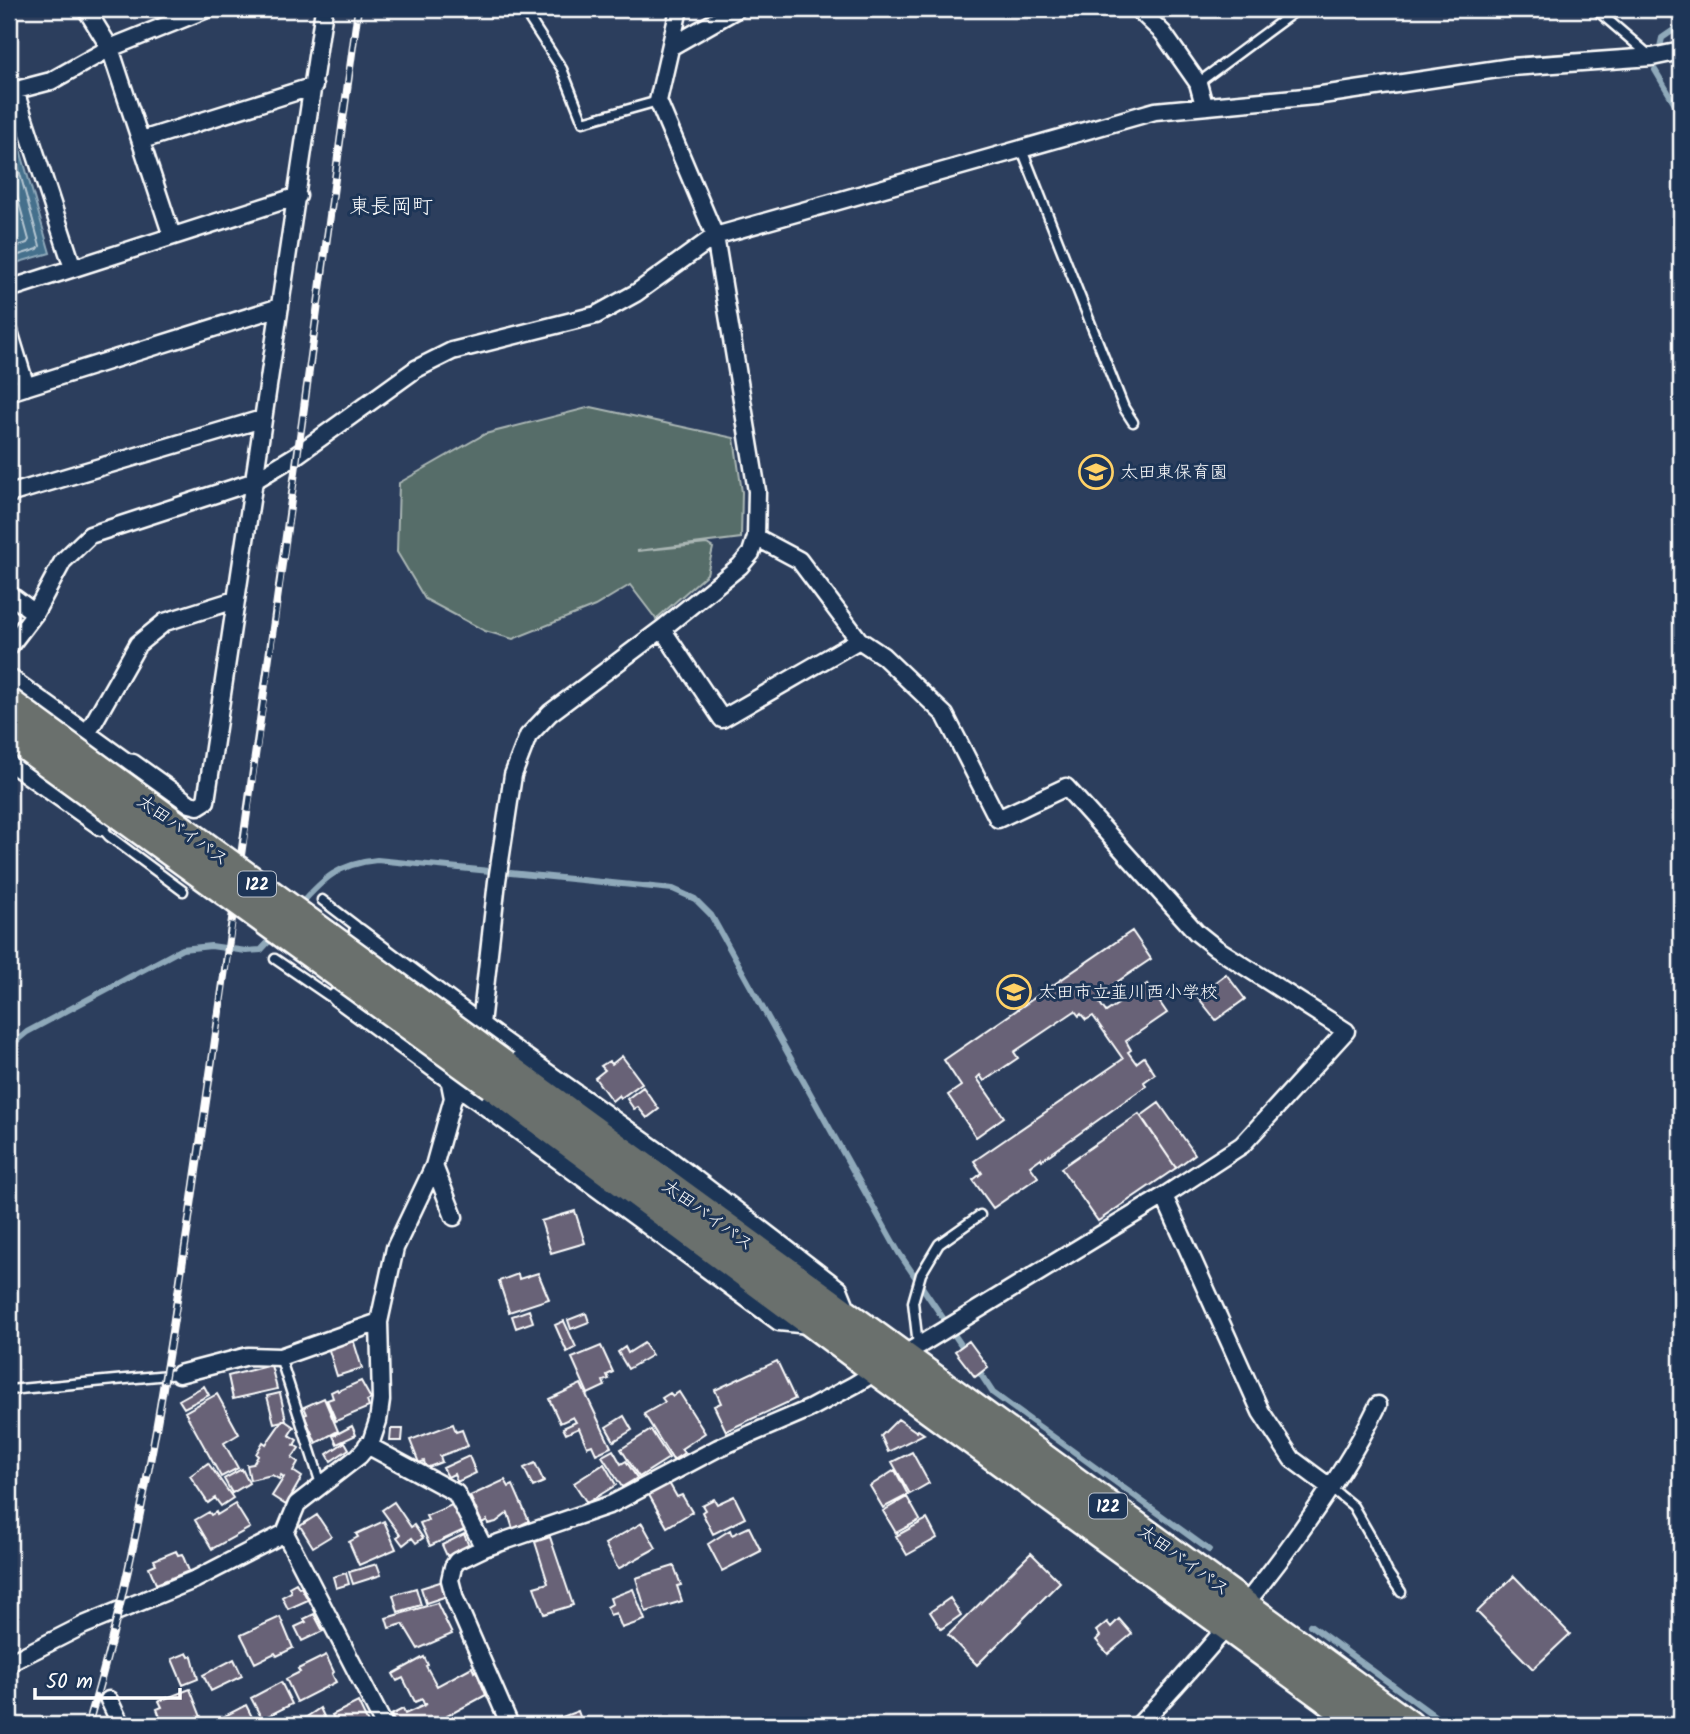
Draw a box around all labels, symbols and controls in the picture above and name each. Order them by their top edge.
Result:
district label: 東長岡町 [349,191,433,224]
school or university icon: 太田東保育園 [1077,453,1115,491]
place label: 太田東保育園 [1120,459,1228,488]
street label: 太田バイパス [130,788,234,875]
road number: 122 [238,872,276,897]
school or university icon: 太田市立韮川西小学校 [995,973,1033,1011]
place label: 太田市立韮川西小学校 [1038,979,1218,1008]
street label: 太田バイパス [655,1173,759,1260]
road number: 122 [1089,1494,1127,1518]
street label: 太田バイパス [1131,1518,1235,1605]
scale bar [35,1657,180,1701]
text: 50 m [46,1666,93,1699]

